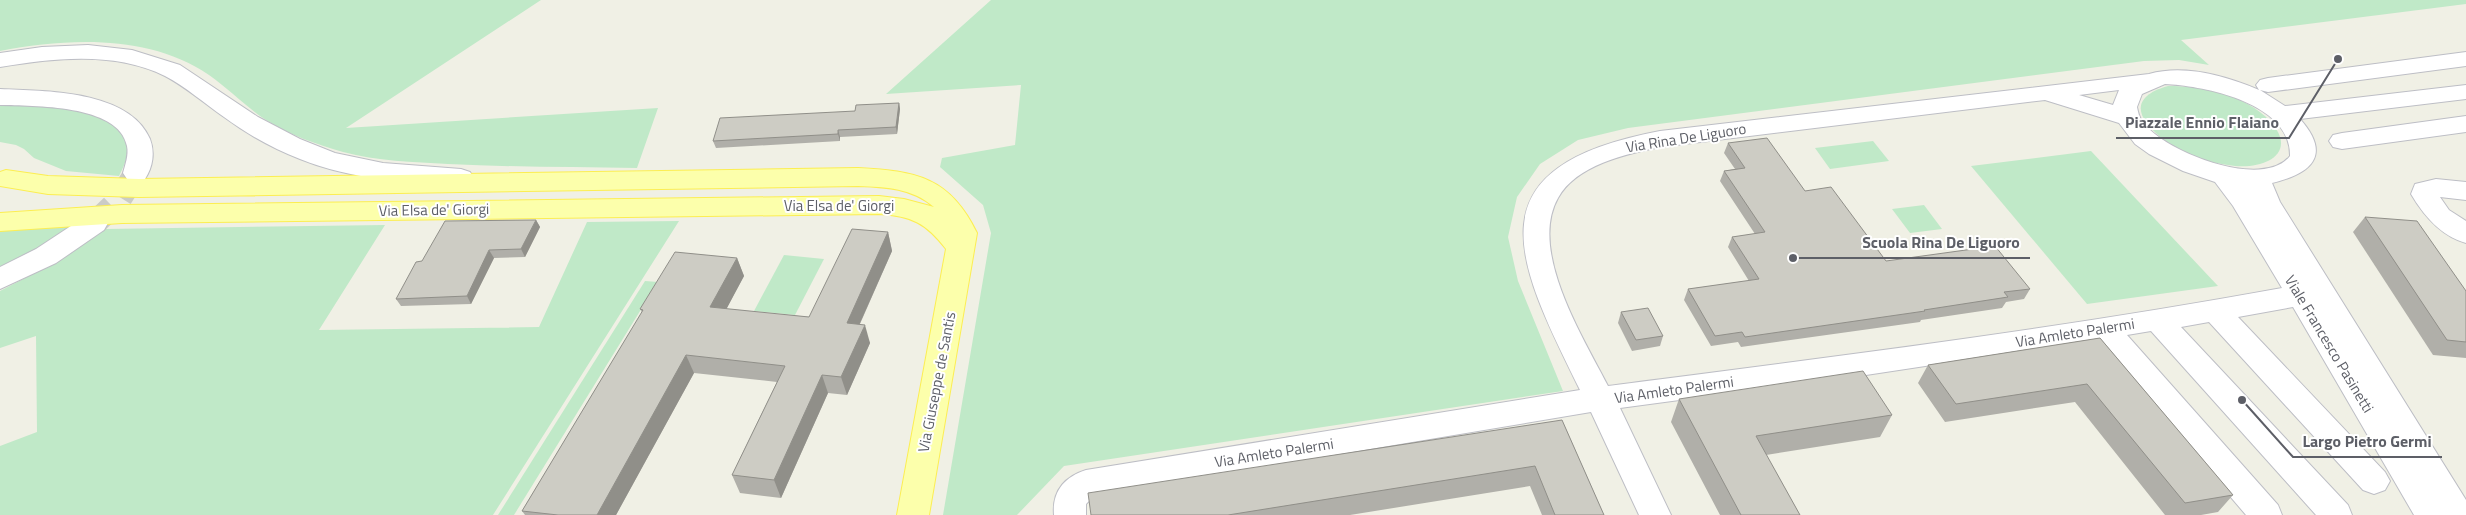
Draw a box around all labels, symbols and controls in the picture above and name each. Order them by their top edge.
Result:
callout: Piazzale Ennio Flaiano [2116,107,2289,138]
text: Piazzale Ennio Flaiano [2125,110,2279,134]
street label: Via Rina De Liguoro [1624,117,1748,158]
street label: Via Elsa de' Giorgi [784,194,894,217]
street label: Via Elsa de' Giorgi [378,197,490,222]
callout: Scuola Rina De Liguoro [1852,227,2030,258]
text: Scuola Rina De Liguoro [1862,230,2020,254]
street label: Viale Francesco Pasinetti [2279,271,2380,417]
street label: Via Giuseppe de Santis [912,310,961,454]
street label: Via Amleto Palermi [2014,312,2136,353]
street label: Via Amleto Palermi [1613,370,1735,409]
callout: Largo Pietro Germi [2293,426,2442,457]
text: Largo Pietro Germi [2302,429,2432,453]
street label: Via Amleto Palermi [1213,432,1335,473]

